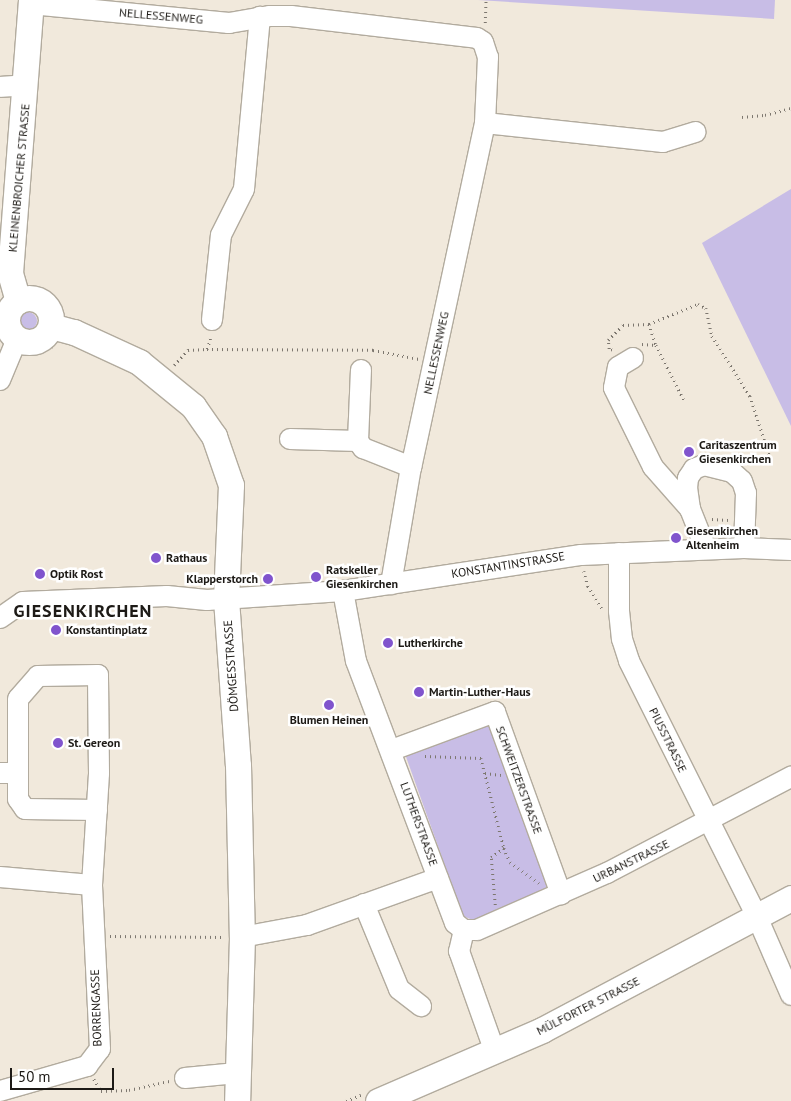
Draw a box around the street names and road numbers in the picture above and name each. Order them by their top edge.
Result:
street label: NELLESSENWEG [118,5,204,27]
street label: KLEINENBROICHER STRASSE [5,103,33,253]
street label: NELLESSENWEG [420,310,452,396]
street label: KONSTANTINSTRASSE [450,549,566,581]
street label: DÖMGESSTRASSE [221,620,241,712]
street label: PIUSSTRASSE [646,705,690,775]
street label: SCHWEITZERSTRASSE [493,724,545,836]
street label: LUTHERSTRASSE [397,780,441,868]
street label: URBANSTRASSE [590,836,672,886]
street label: BORRENGASSE [87,969,105,1047]
street label: MÜLFORTER STRASSE [534,974,642,1038]

